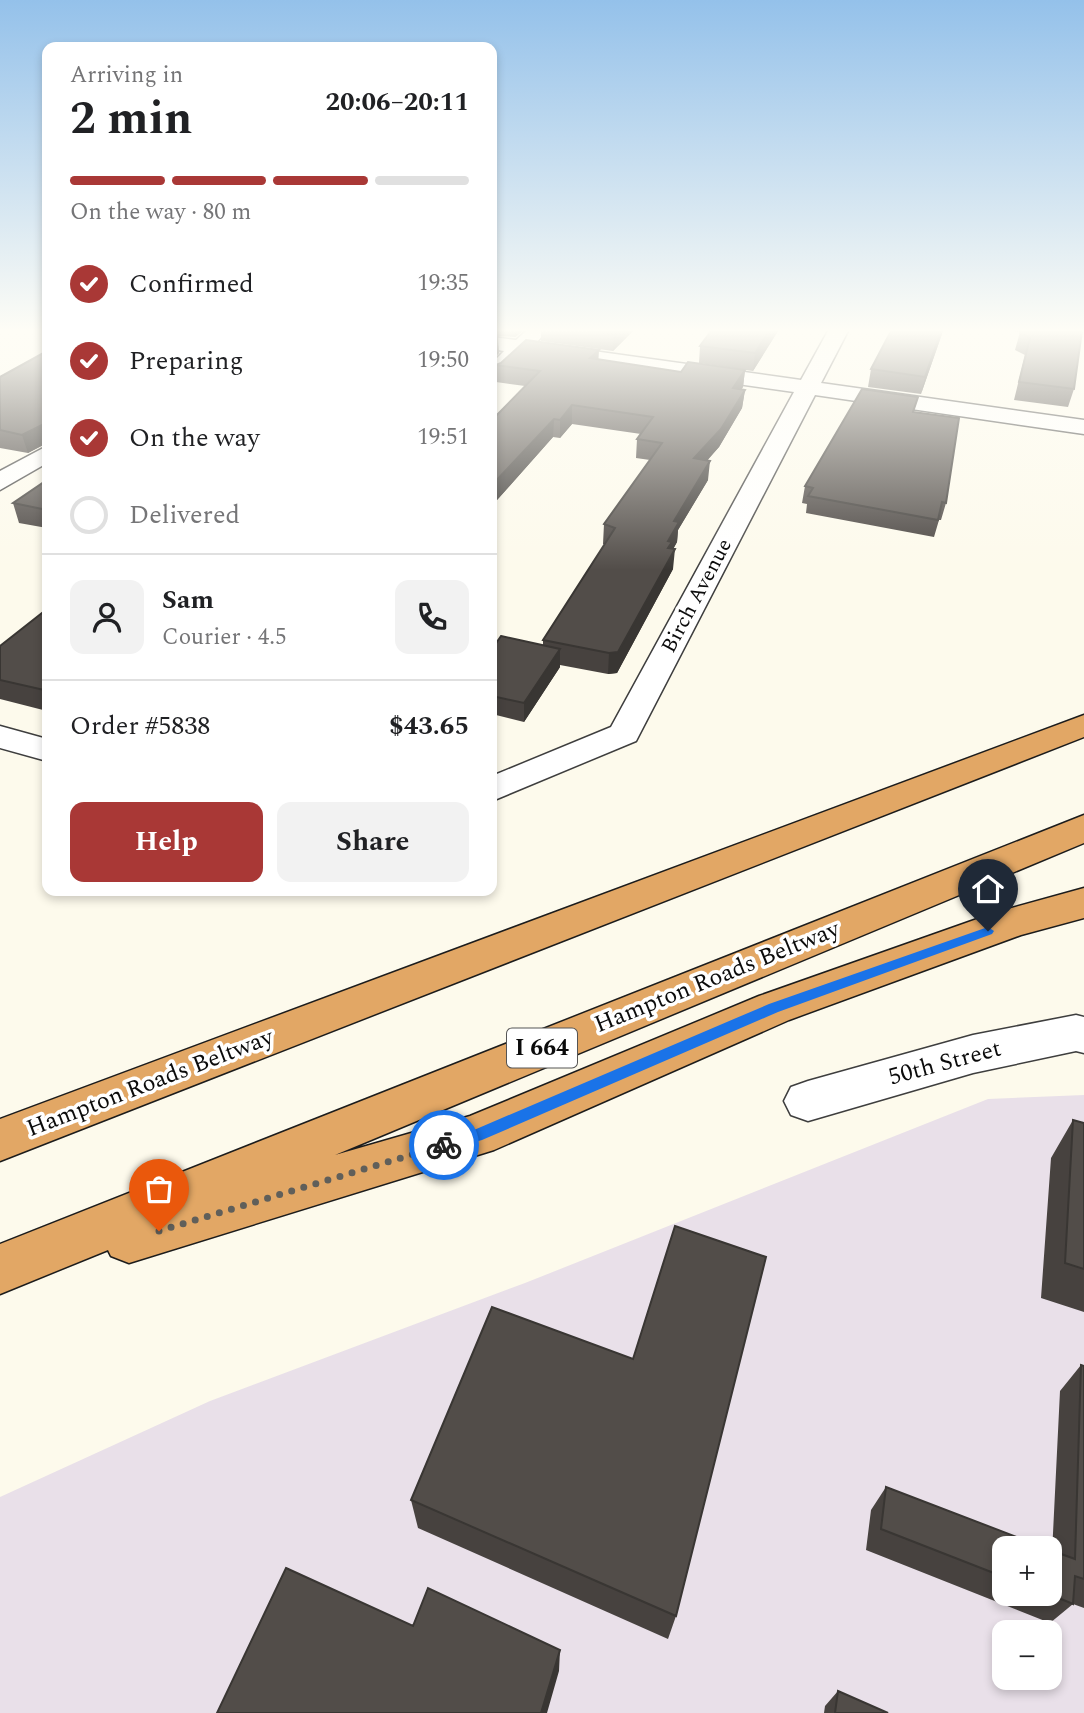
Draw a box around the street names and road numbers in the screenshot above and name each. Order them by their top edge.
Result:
street label: Birch Avenue [653,533,741,659]
street label: Hampton Roads Beltway [589,911,846,1043]
street label: Hampton Roads Beltway [21,1019,280,1147]
road number: I 664 [507,1028,577,1068]
street label: 50th Street [885,1031,1005,1095]

